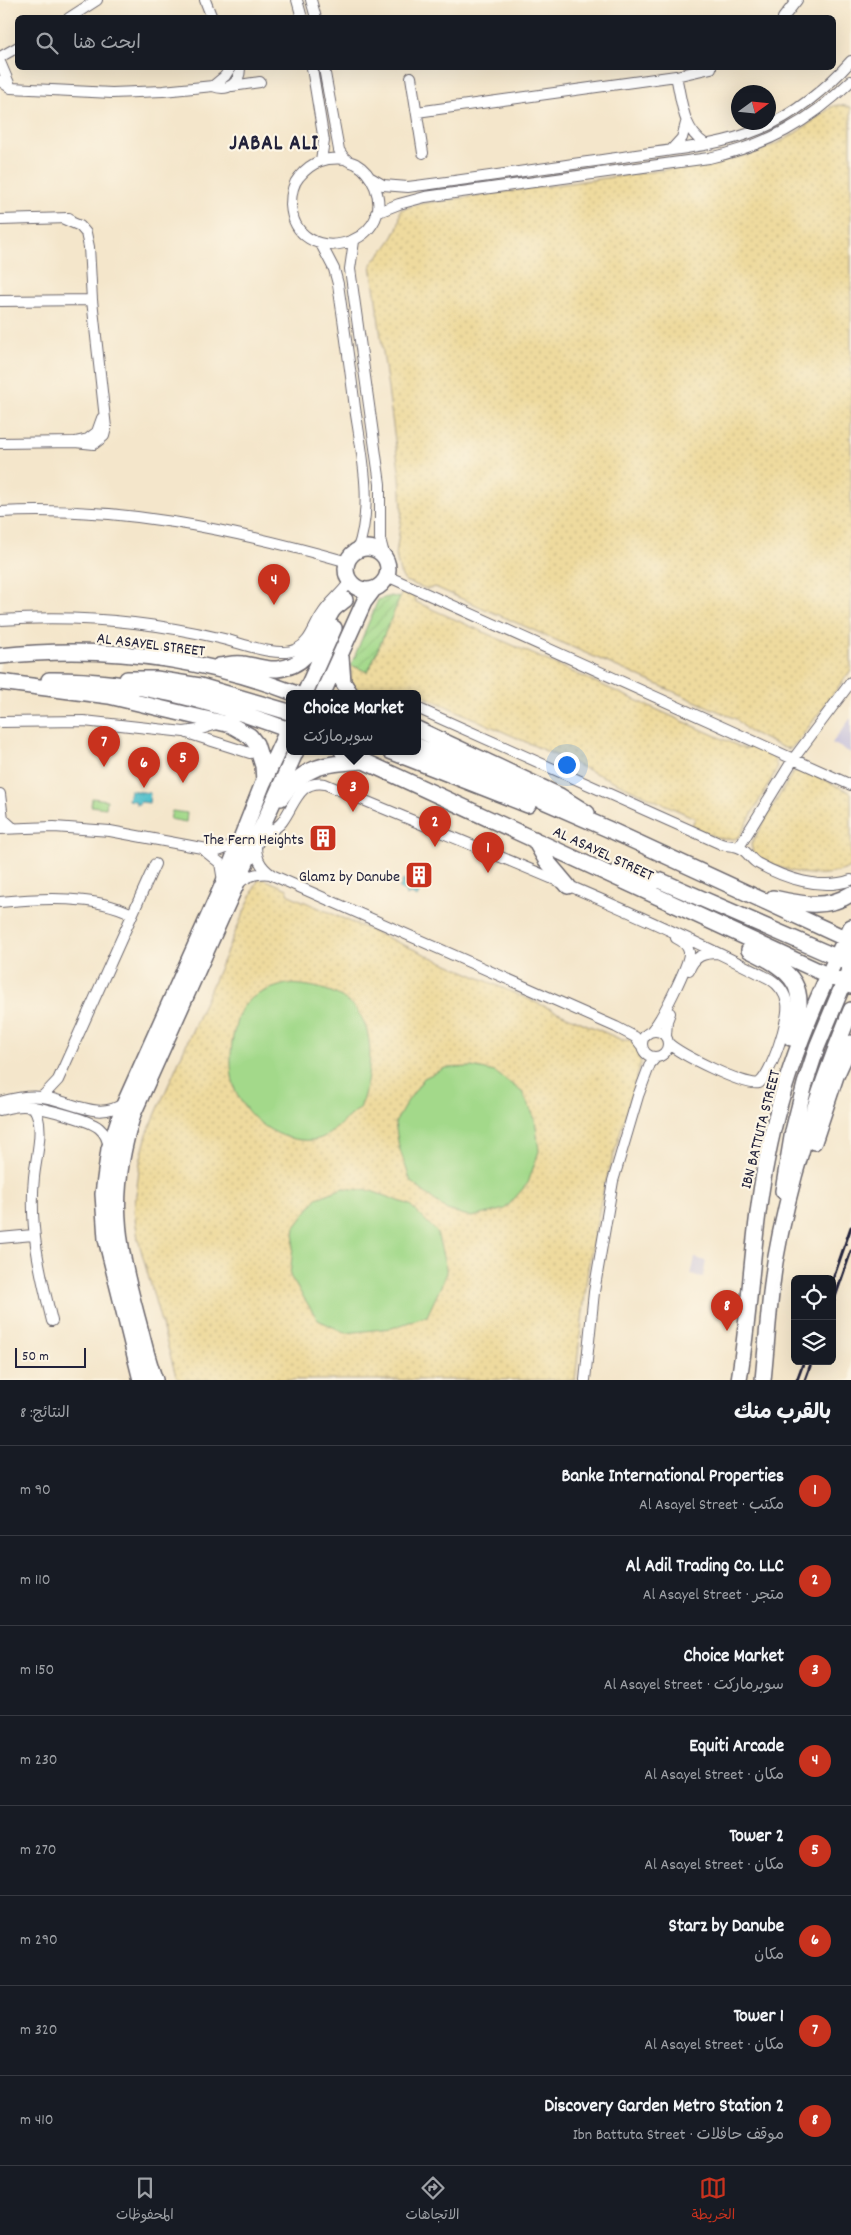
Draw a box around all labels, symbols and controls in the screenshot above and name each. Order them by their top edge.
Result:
search box [15,15,836,70]
icon: search [33,29,61,57]
text: ابحث هنا [73,31,141,58]
north arrow [731,85,776,130]
district label: JABAL ALI [229,130,319,160]
pin: 4 [258,564,290,605]
street label: AL ASAYEL STREET [95,627,207,664]
popup [286,690,421,755]
text: Choice Market [303,696,404,723]
pin: 7 [88,726,120,767]
text: سوبرماركت [303,726,373,749]
pin: 5 [167,742,199,783]
pin: 6 [128,747,160,788]
your location [554,752,580,778]
pin: 3 [337,771,369,812]
pin: 2 [419,806,451,847]
street label: AL ASAYEL STREET [549,821,658,888]
building icon: The Fern Heights [308,823,338,853]
place label: The Fern Heights [203,829,304,852]
pin: 1 [472,832,504,873]
building icon: Glamz by Danube [404,860,434,890]
place label: Glamz by Danube [299,866,400,889]
street label: IBN BATTUTA STREET [736,1067,787,1192]
map controls [791,1275,836,1365]
button: locate [791,1275,836,1320]
pin: 8 [711,1290,743,1331]
button: layers [791,1320,836,1365]
scale bar [15,1345,86,1368]
text: 50 m [22,1347,49,1367]
text: بالقرب منك [734,1399,831,1429]
text: النتائج: 8 [20,1402,70,1425]
text: Banke International Properties [561,1464,784,1491]
text: 90 m [20,1479,51,1502]
text: 1 [813,1479,817,1502]
text: مكتب · Al Asayel Street [639,1494,784,1517]
text: Al Adil Trading Co. LLC [625,1554,784,1581]
text: 110 m [20,1569,50,1592]
text: 2 [812,1569,819,1592]
text: متجر · Al Asayel Street [643,1584,784,1607]
text: Choice Market [683,1644,784,1671]
text: 150 m [20,1659,54,1682]
text: 3 [811,1659,819,1682]
text: سوبرماركت · Al Asayel Street [604,1674,784,1697]
text: Equiti Arcade [689,1734,784,1761]
text: 230 m [20,1749,58,1772]
text: 4 [812,1749,818,1772]
text: مكان · Al Asayel Street [644,1764,784,1787]
text: Tower 2 [729,1824,784,1851]
text: 270 m [20,1839,57,1862]
text: 5 [811,1839,819,1862]
text: مكان · Al Asayel Street [644,1854,784,1877]
text: Starz by Danube [669,1914,784,1941]
text: 290 m [20,1929,58,1952]
text: 6 [811,1929,819,1952]
text: مكان [754,1944,784,1967]
text: Tower 1 [733,2004,784,2031]
text: 320 m [20,2019,58,2042]
text: 7 [812,2019,818,2042]
text: مكان · Al Asayel Street [644,2034,784,2057]
text: Discovery Garden Metro Station 2 [544,2094,784,2121]
text: 410 m [20,2109,54,2132]
text: 8 [812,2109,818,2132]
text: موقف حافلات · Ibn Battuta Street [573,2124,784,2147]
tab: المحفوظات [116,2174,174,2227]
tab: الاتجاهات [405,2174,460,2227]
tab: الخريطة [691,2174,735,2227]

